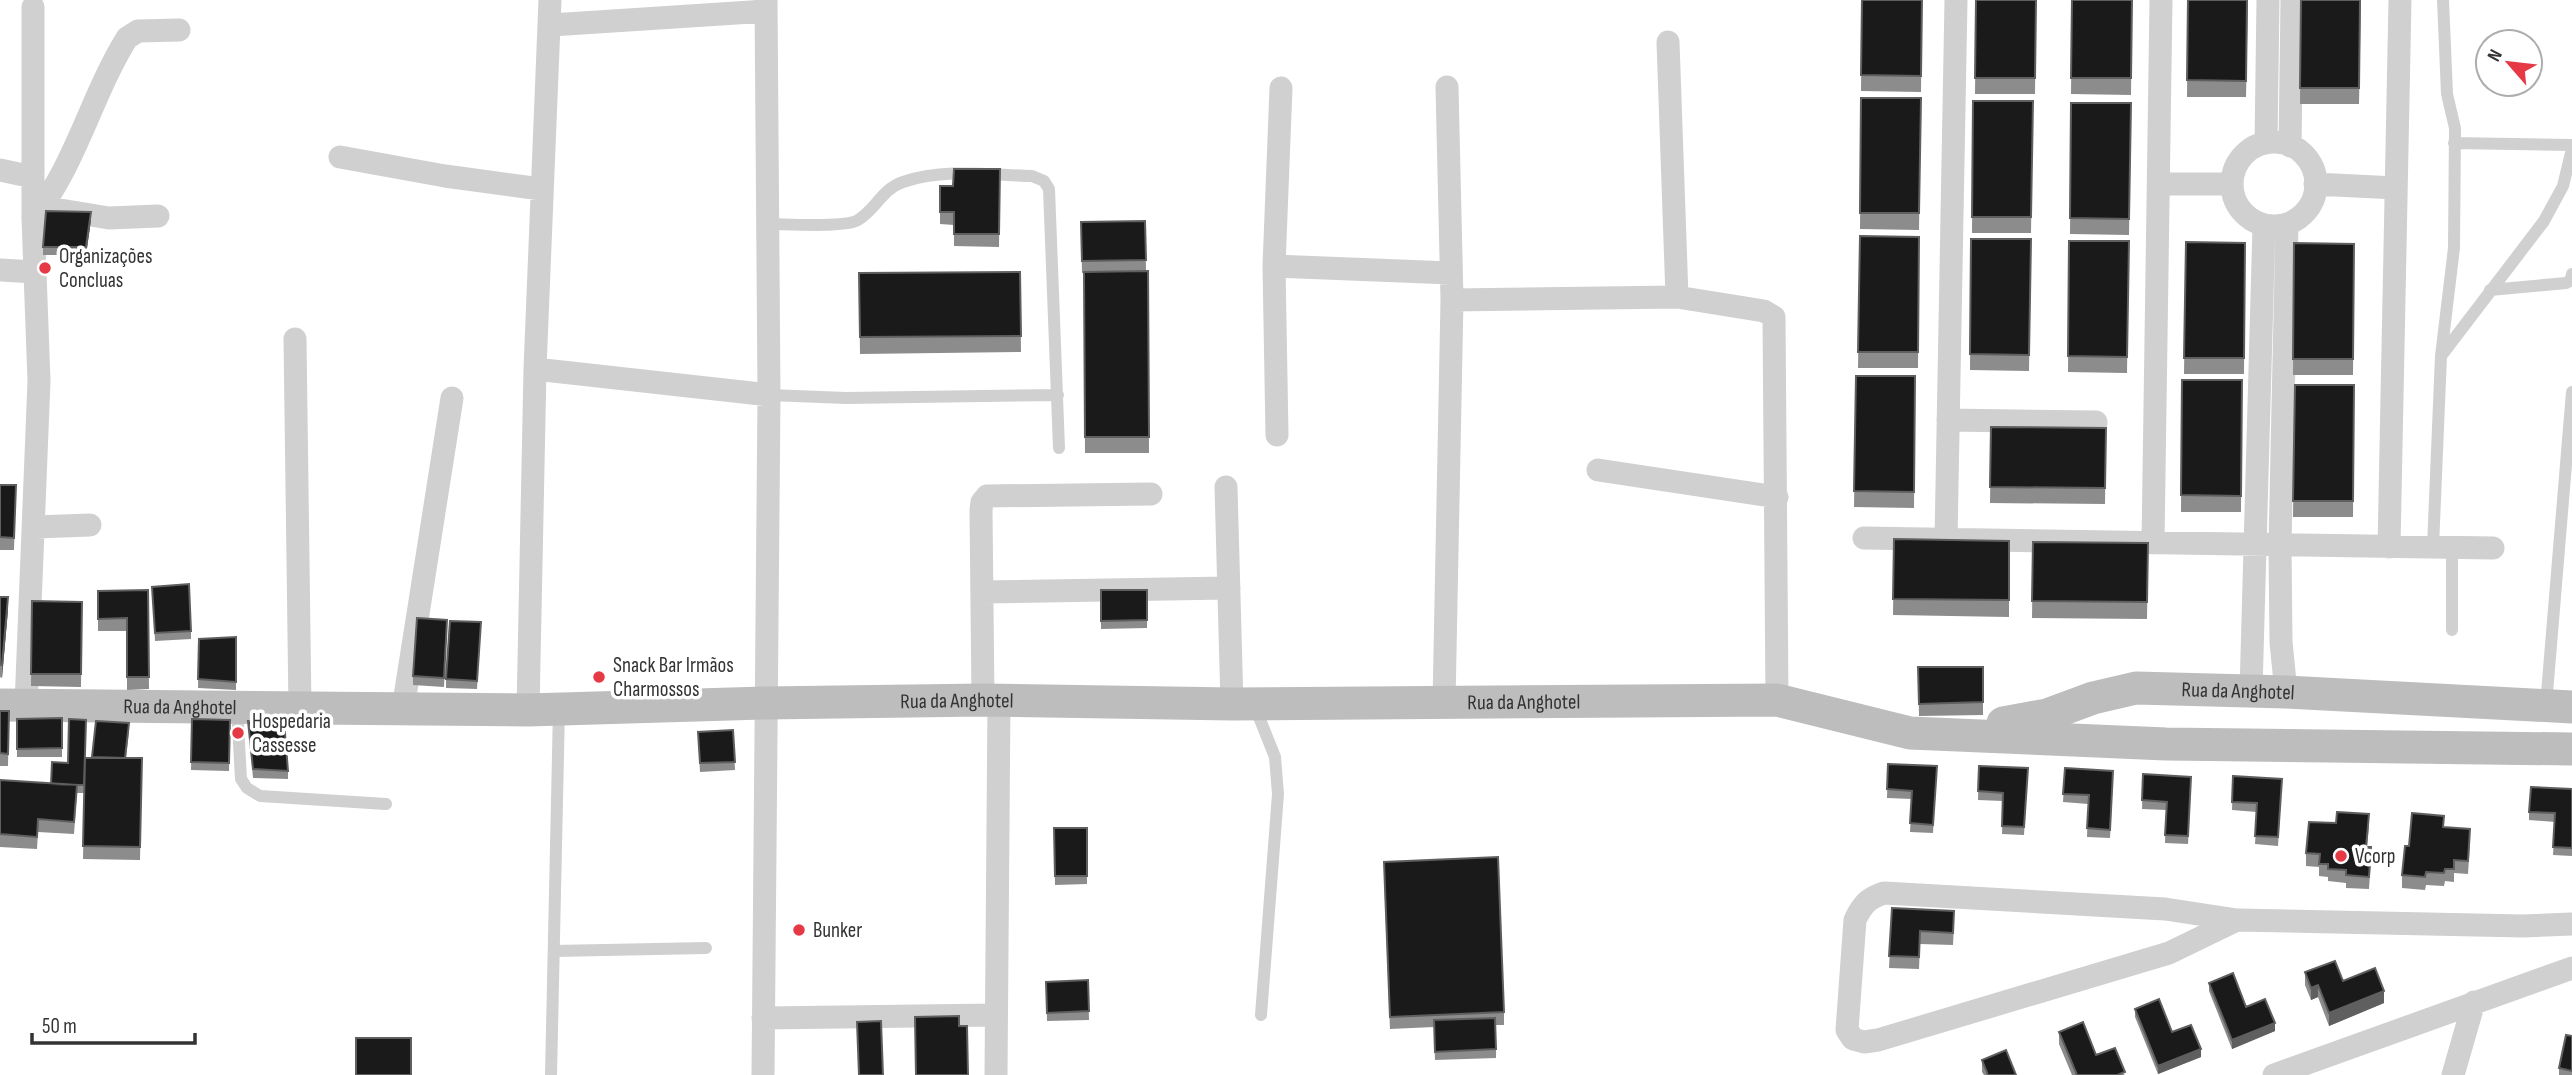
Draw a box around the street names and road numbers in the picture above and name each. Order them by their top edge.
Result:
street label: Rua da Anghotel [2181,677,2295,705]
street label: Rua da Anghotel [900,688,1014,714]
street label: Rua da Anghotel [1467,689,1581,715]
street label: Rua da Anghotel [123,694,237,720]

